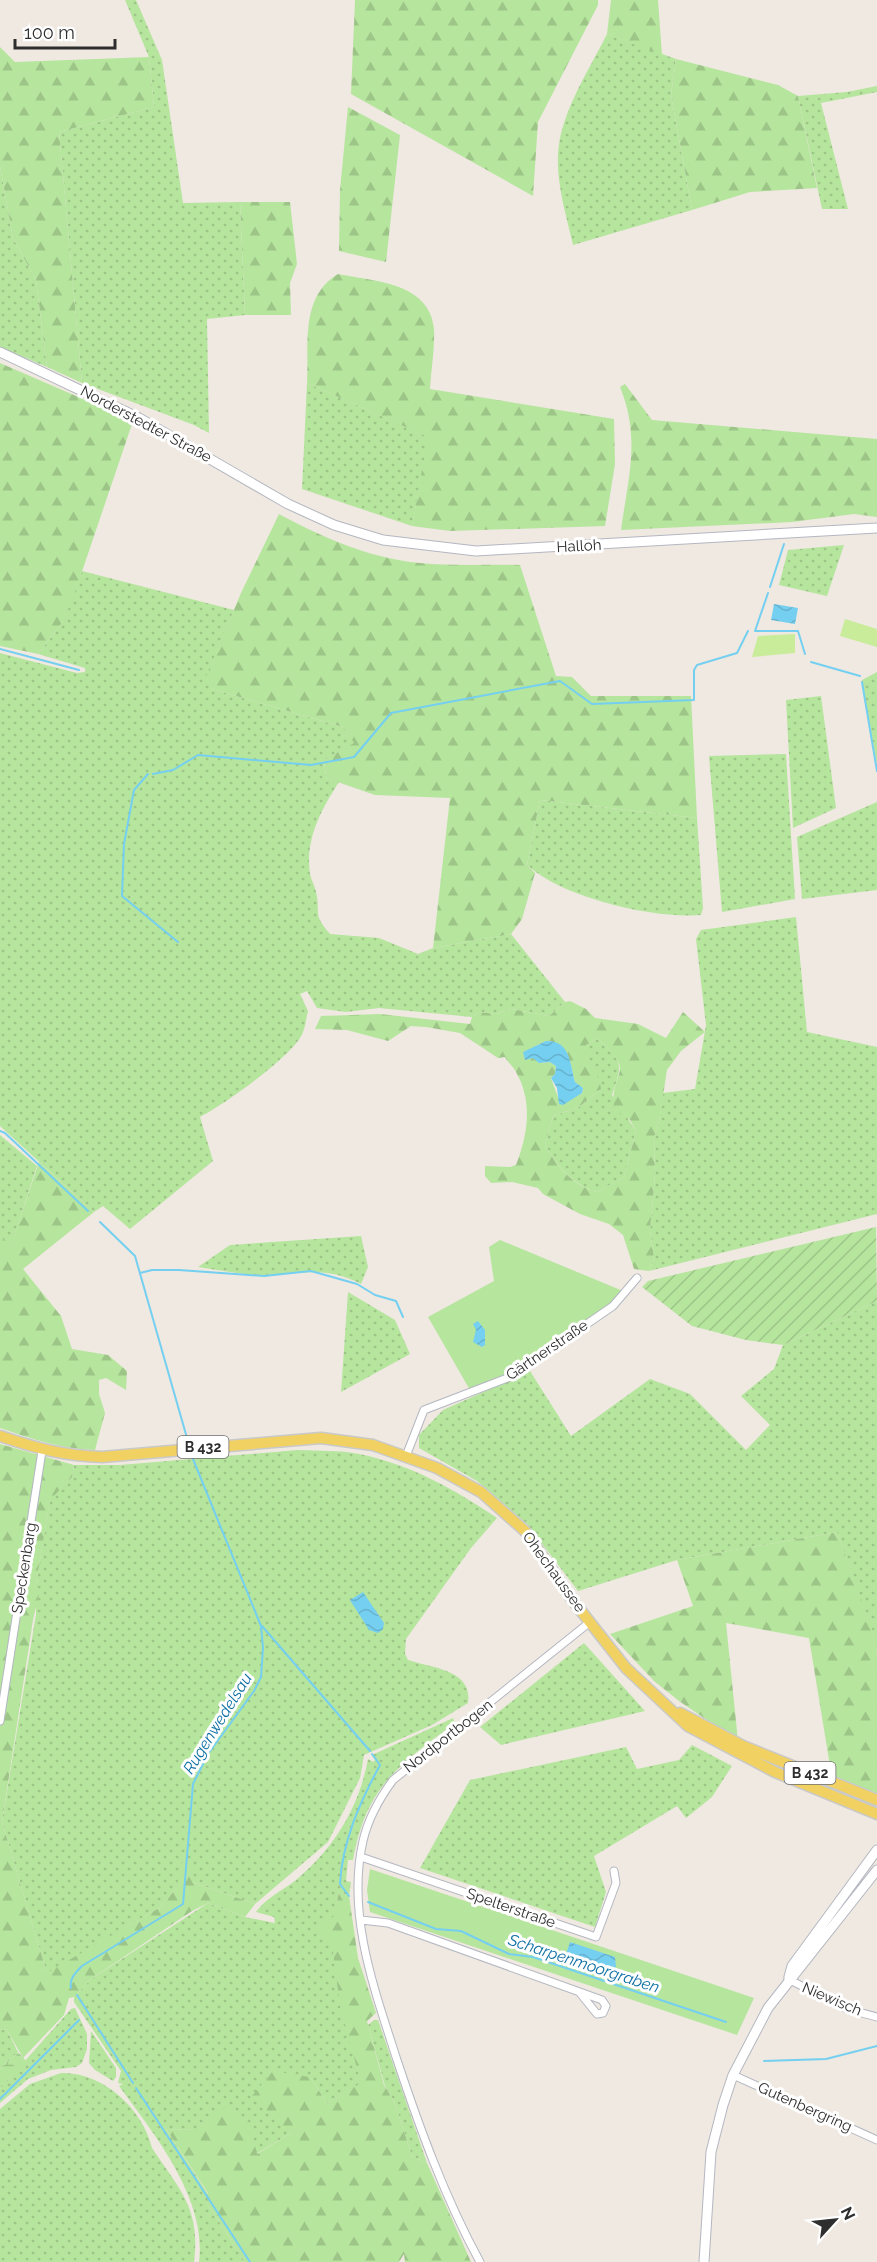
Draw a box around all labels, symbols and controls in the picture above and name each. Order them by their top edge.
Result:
scale bar [15,12,116,50]
text: 100 m [24,22,75,43]
street label: Norderstedter Straße [77,382,215,466]
street label: Halloh [556,536,602,556]
street label: Gärtnerstraße [503,1316,591,1384]
road number: B 432 [178,1436,228,1458]
street label: Speckenbarg [8,1521,40,1615]
street label: Ohechaussee [519,1528,589,1616]
water label: Rugenwedelsau [179,1670,256,1777]
street label: Nordportbogen [400,1696,496,1776]
road number: B 432 [784,1762,836,1784]
street label: Spelterstraße [464,1884,558,1932]
water label: Scharpenmoorgraben [505,1930,662,1997]
street label: Niewisch [799,1978,865,2020]
street label: Gutenbergring [755,2078,855,2136]
north arrow [805,2190,865,2250]
text: N [837,2204,859,2223]

